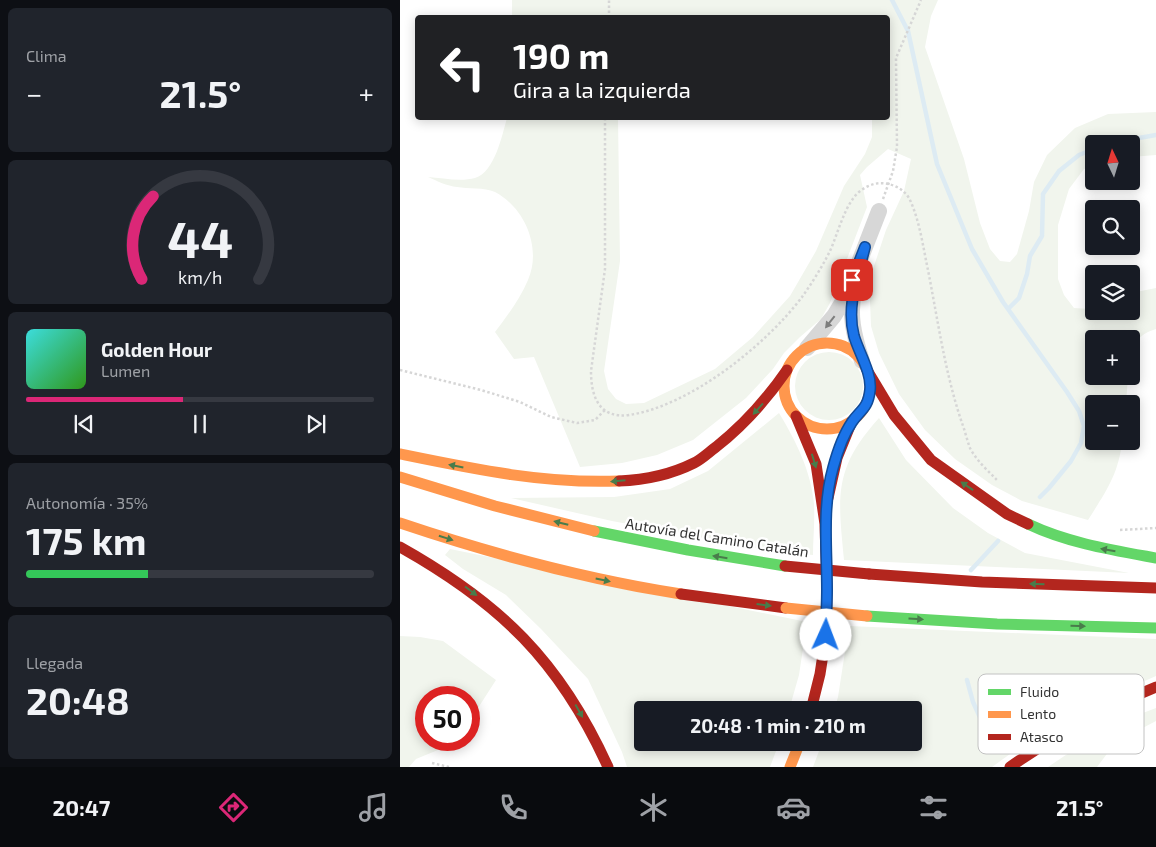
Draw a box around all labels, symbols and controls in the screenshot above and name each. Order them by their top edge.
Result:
text: 190 m [513,34,609,76]
icon: left [430,35,495,100]
text: Clima [26,46,67,65]
text: 21.5° [160,70,241,116]
text: − [26,76,42,110]
text: + [359,76,374,110]
text: Gira a la izquierda [513,76,691,102]
north arrow [1085,135,1140,190]
map controls [1085,135,1140,450]
button: search [1085,200,1140,255]
text: 44 [167,206,233,268]
pin [831,259,873,301]
button: layers [1085,265,1140,320]
text: km/h [178,266,222,288]
icon: arrive [838,266,866,294]
one-way arrow [824,315,835,328]
button: + [1085,330,1140,385]
text: Golden Hour [101,338,212,361]
text: Lumen [101,361,150,380]
button: − [1085,395,1140,450]
one-way arrow [752,403,764,415]
icon: previous [70,410,98,438]
icon: pause [186,410,214,438]
icon: next [302,410,330,438]
one-way arrow [811,454,819,469]
one-way arrow [449,462,464,470]
one-way arrow [609,477,625,485]
one-way arrow [960,482,973,491]
text: Autonomía · 35% [26,493,148,512]
street label: Autovía del Camino Catalán [624,514,810,560]
text: 175 km [26,517,146,563]
one-way arrow [553,519,568,527]
one-way arrow [439,535,454,542]
one-way arrow [1100,545,1116,553]
one-way arrow [711,552,727,560]
one-way arrow [596,576,612,584]
one-way arrow [1029,579,1045,587]
one-way arrow [464,586,477,597]
one-way arrow [756,602,772,610]
position arrow [799,608,851,660]
one-way arrow [908,615,924,623]
one-way arrow [1070,622,1086,630]
text: Llegada [26,653,83,672]
legend [978,674,1144,754]
text: 20:48 [26,677,130,723]
text: Fluido [1020,683,1059,700]
speed limit sign: 50 [415,686,480,751]
one-way arrow [575,704,584,717]
text: Lento [1020,705,1056,722]
text: 20:48 · 1 min · 210 m [690,714,866,737]
text: Atasco [1020,728,1063,745]
icon: directions [216,790,251,825]
icon: music [356,790,391,825]
icon: phone [496,790,531,825]
icon: climate [636,790,671,825]
icon: car [776,790,811,825]
icon: filters [916,790,951,825]
text: 20:47 [53,794,110,820]
text: 21.5° [1056,794,1103,820]

